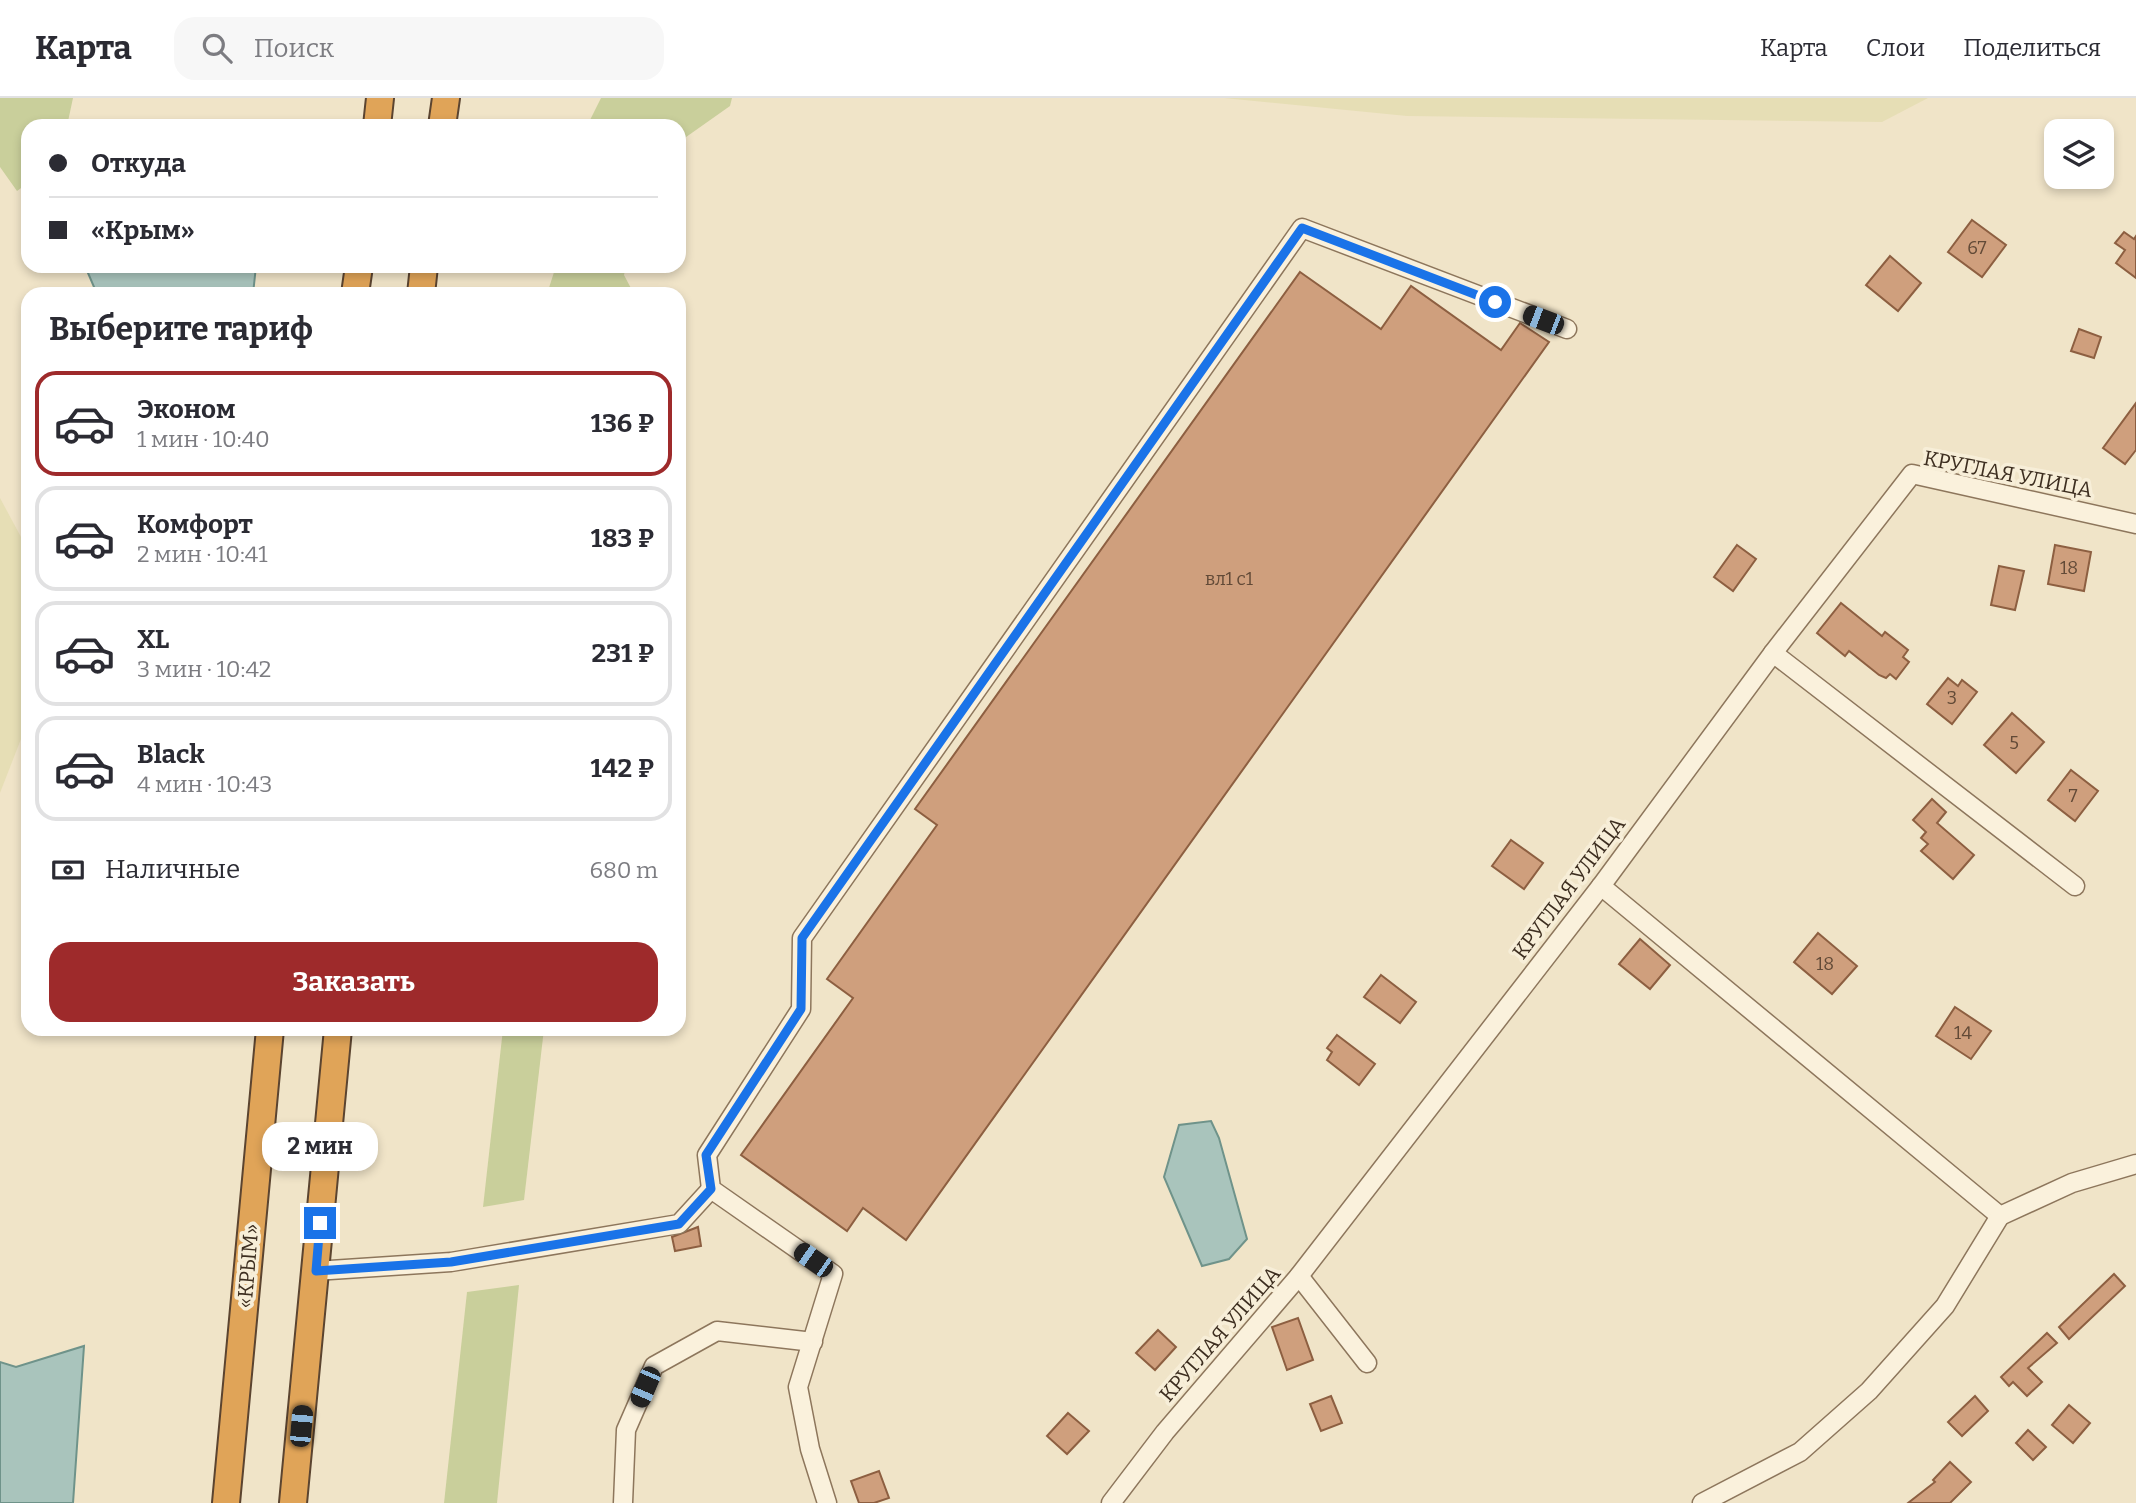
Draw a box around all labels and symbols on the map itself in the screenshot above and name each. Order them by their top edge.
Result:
house number: 67 [1967,237,1987,259]
route start [1479,286,1511,318]
car [1520,303,1567,337]
street label: КРУГЛАЯ УЛИЦА [1921,445,2095,503]
house number: 18 [2060,557,2078,579]
house number: вл1 с1 [1205,568,1254,590]
house number: 3 [1947,687,1957,709]
house number: 5 [2009,732,2019,754]
house number: 7 [2068,785,2078,807]
street label: КРУГЛАЯ УЛИЦА [1507,812,1631,964]
house number: 18 [1816,953,1834,975]
house number: 14 [1954,1022,1972,1044]
callout: 2 мин [262,1122,378,1170]
route end [304,1207,336,1239]
street label: «КРЫМ» [231,1223,265,1309]
car [790,1239,837,1281]
street label: КРУГЛАЯ УЛИЦА [1154,1261,1286,1407]
car [628,1364,663,1410]
car [289,1404,314,1448]

